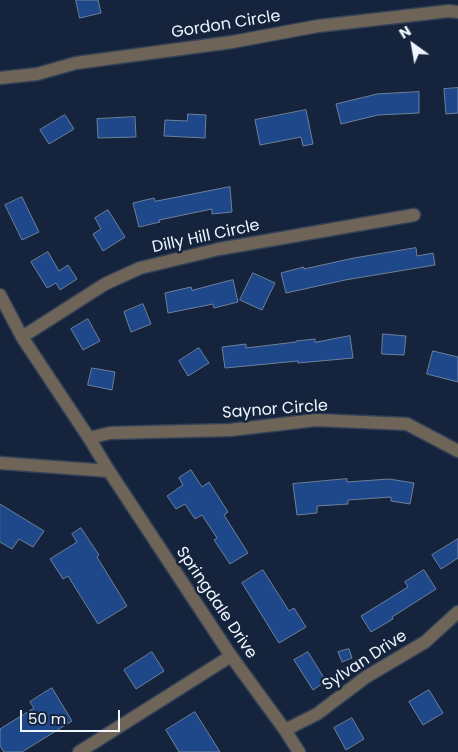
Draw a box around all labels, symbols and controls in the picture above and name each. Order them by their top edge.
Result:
street label: Gordon Circle [170,7,282,43]
north arrow [388,20,438,70]
text: N [395,21,415,44]
street label: Dilly Hill Circle [151,216,261,258]
street label: Saynor Circle [222,397,328,423]
street label: Springdale Drive [171,543,261,663]
street label: Sylvan Drive [319,627,411,695]
scale bar [22,700,122,732]
text: 50 m [28,708,66,729]

